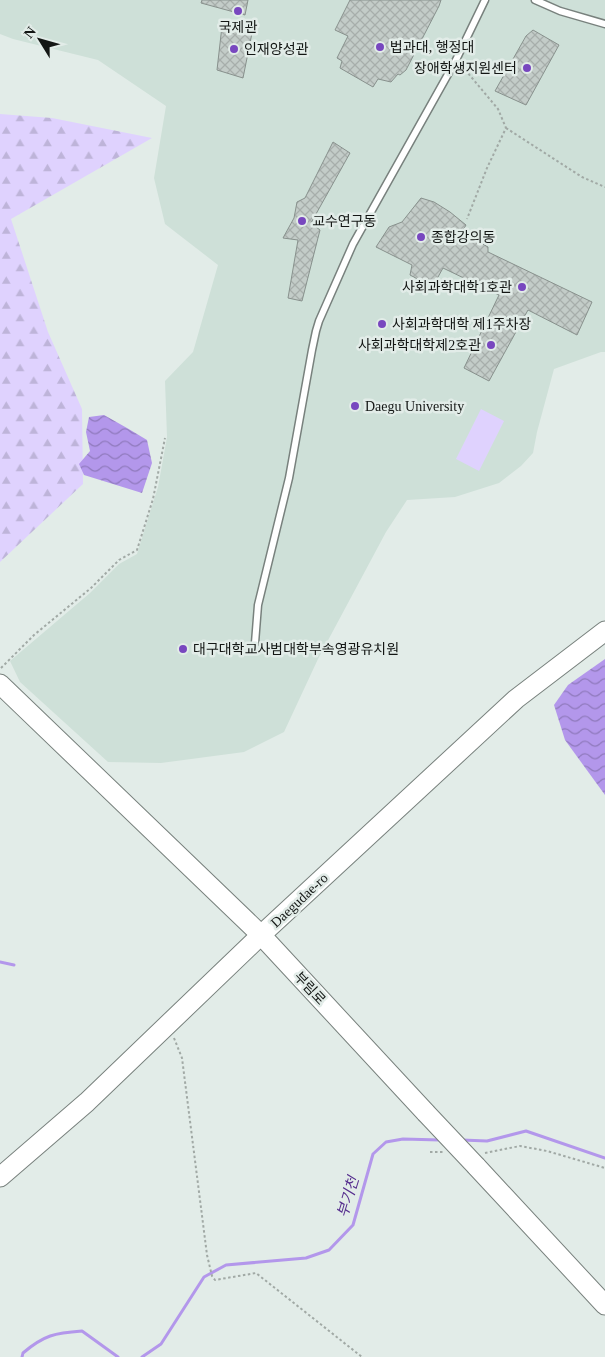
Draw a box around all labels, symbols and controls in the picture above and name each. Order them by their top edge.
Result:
marker: 국제관 [232,5,244,17]
north arrow [15,15,65,65]
place label: 국제관 [219,20,257,35]
text: N [21,24,39,41]
place label: 법과대, 행정대 [390,40,474,55]
marker: 법과대, 행정대 [374,41,386,53]
place label: 인재양성관 [244,42,309,57]
marker: 인재양성관 [228,43,240,55]
place label: 장애학생지원센터 [414,60,517,76]
marker: 장애학생지원센터 [521,62,533,74]
place label: 교수연구동 [312,214,377,229]
marker: 교수연구동 [296,215,308,227]
place label: 종합강의동 [431,230,496,245]
marker: 종합강의동 [415,231,427,243]
place label: 사회과학대학1호관 [402,279,512,295]
marker: 사회과학대학1호관 [516,281,528,293]
place label: 사회과학대학 제1주차장 [392,316,531,332]
marker: 사회과학대학 제1주차장 [376,318,388,330]
place label: 사회과학대학제2호관 [358,337,481,353]
marker: 사회과학대학제2호관 [485,339,497,351]
place label: Daegu University [365,399,464,414]
marker: Daegu University [349,400,361,412]
place label: 대구대학교사범대학부속영광유치원 [193,641,399,657]
marker: 대구대학교사범대학부속영광유치원 [177,643,189,655]
street label: Daegudae-ro [268,870,331,931]
street label: 부림로 [291,969,328,1008]
water label: 부기천 [334,1173,362,1219]

